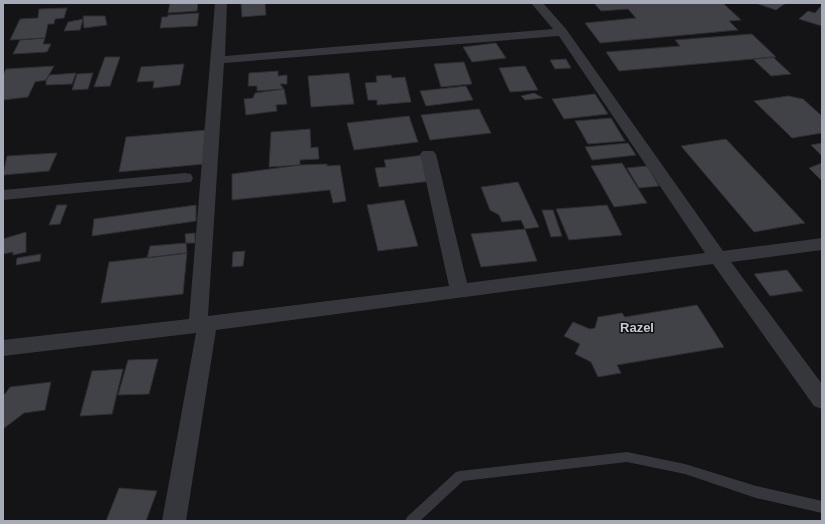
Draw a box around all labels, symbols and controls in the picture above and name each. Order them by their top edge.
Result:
district label: Razel [620,320,654,335]

